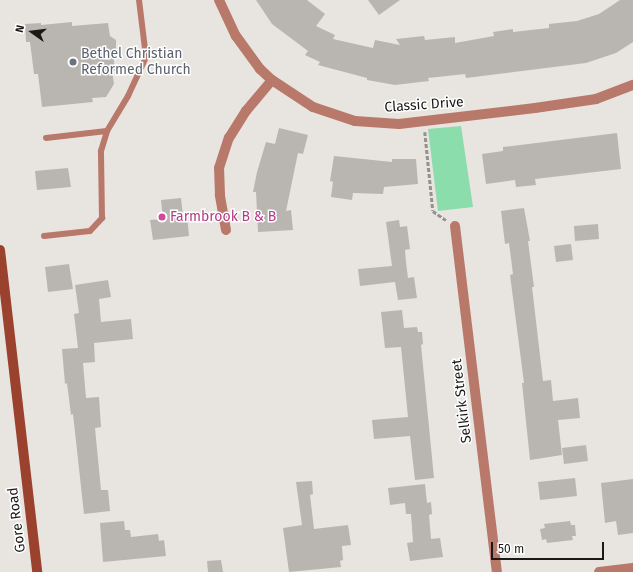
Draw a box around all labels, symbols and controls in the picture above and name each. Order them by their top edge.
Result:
north arrow [12,12,52,52]
text: N [13,24,27,34]
place label: Bethel Christian Reformed Church [81,46,191,78]
marker: Bethel Christian Reformed Church [68,57,78,67]
street label: Classic Drive [384,94,464,116]
place label: Farmbrook B & B [170,209,276,225]
marker: Farmbrook B & B [157,212,167,222]
street label: Selkirk Street [448,358,476,444]
street label: Gore Road [5,486,29,554]
scale bar [493,534,606,560]
text: 50 m [498,542,524,556]

